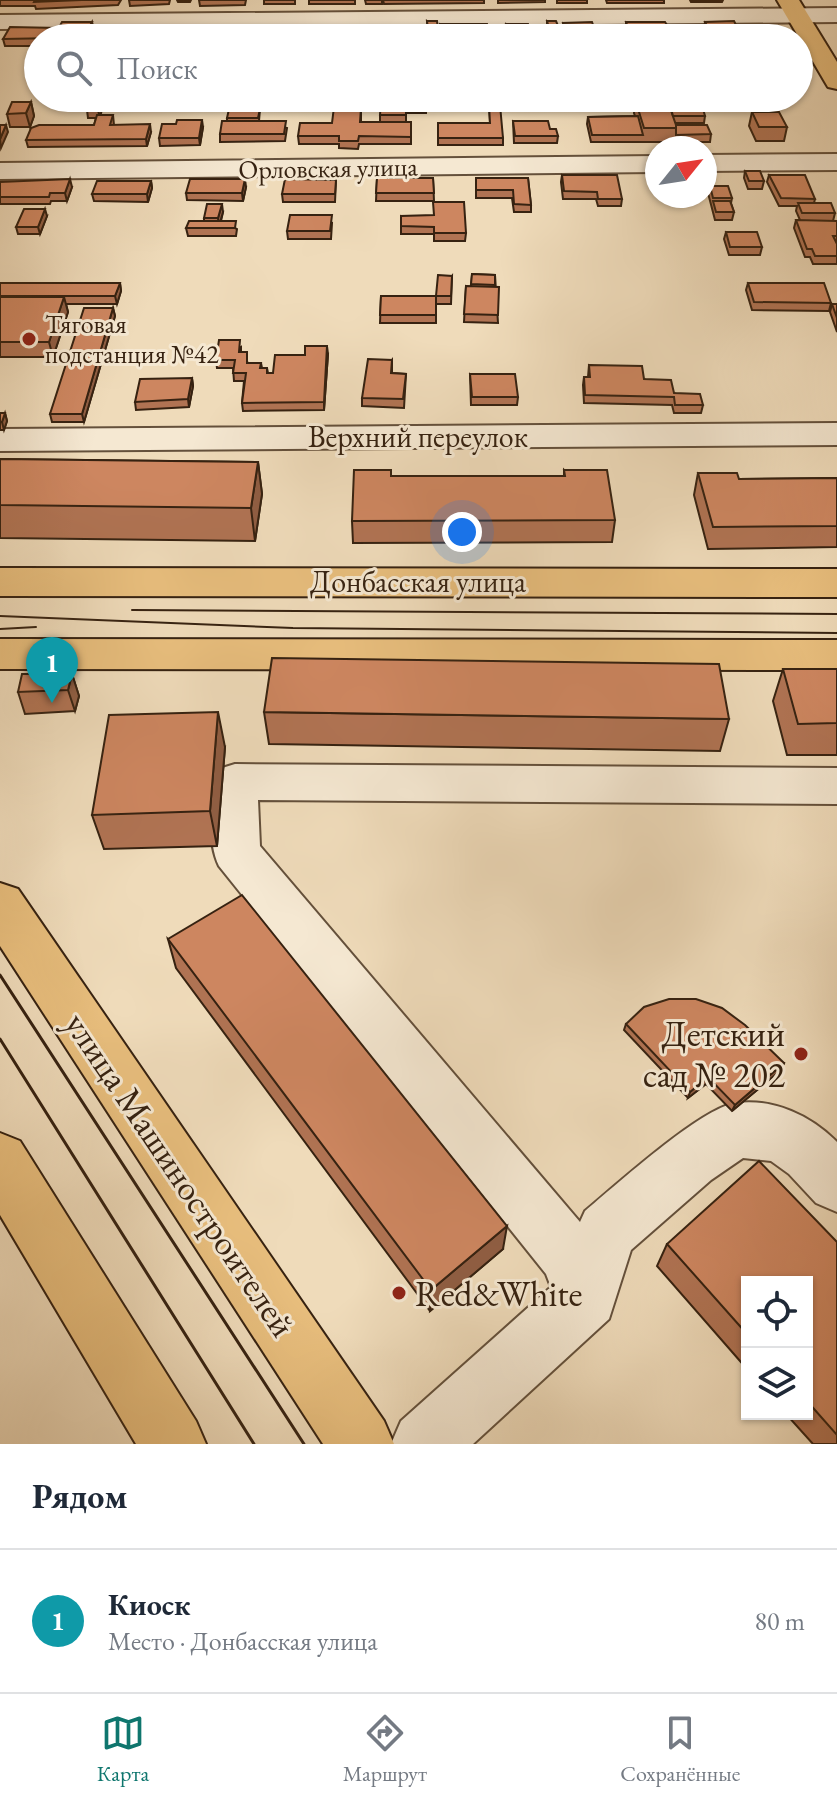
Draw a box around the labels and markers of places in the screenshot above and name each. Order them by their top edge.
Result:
place label: Тяговая подстанция №42 [45,307,219,371]
marker: Тяговая подстанция №42 [20,330,38,348]
pin: 1 [26,637,78,703]
place label: Детский сад № 202 [643,1010,785,1098]
marker: Детский сад № 202 [792,1045,810,1063]
place label: Red&White [415,1270,583,1317]
marker: Red&White [390,1284,408,1302]

